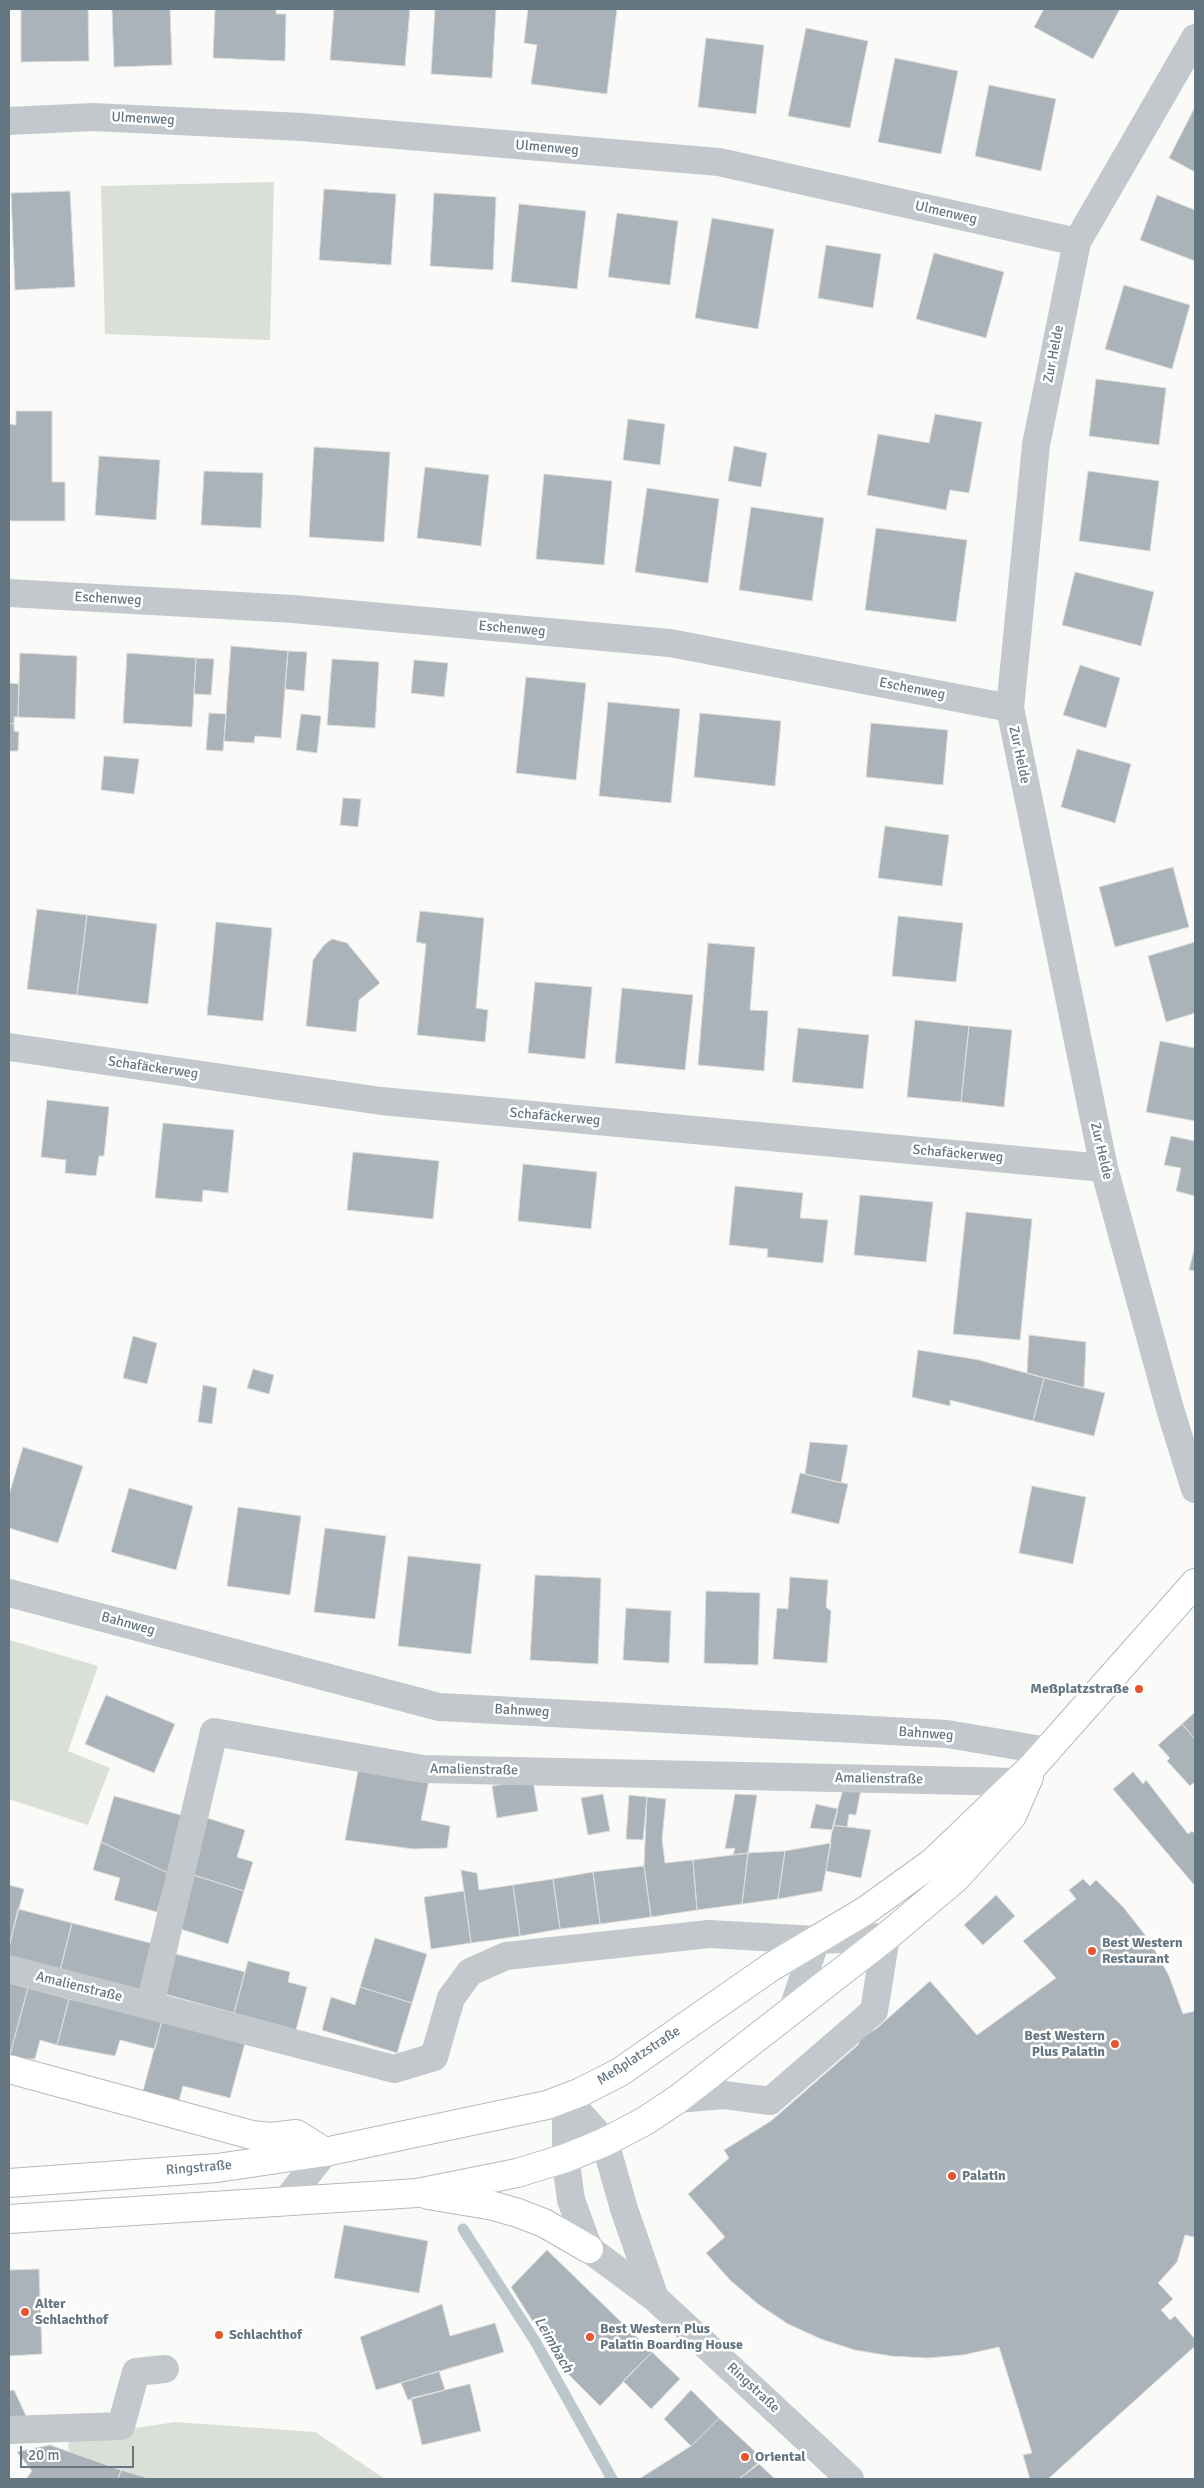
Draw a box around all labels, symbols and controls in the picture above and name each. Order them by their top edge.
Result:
street label: Ulmenweg [111,109,175,129]
street label: Ulmenweg [515,137,579,159]
street label: Ulmenweg [913,198,979,228]
street label: Zur Helde [1040,324,1068,384]
street label: Eschenweg [74,589,142,609]
street label: Eschenweg [478,618,546,640]
street label: Eschenweg [877,674,947,704]
street label: Zur Helde [1005,725,1033,785]
street label: Schafäckerweg [107,1053,199,1083]
street label: Schafäckerweg [509,1105,601,1129]
street label: Zur Helde [1086,1121,1116,1181]
street label: Schafäckerweg [912,1142,1004,1166]
street label: Bahnweg [99,1609,157,1639]
place label: Meßplatzstraße [1030,1681,1129,1697]
marker: Meßplatzstraße [1133,1683,1145,1695]
street label: Bahnweg [494,1701,550,1721]
street label: Bahnweg [898,1724,954,1744]
street label: Amalienstraße [430,1761,518,1779]
street label: Amalienstraße [835,1770,923,1788]
place label: Best Western Restaurant [1102,1935,1183,1968]
marker: Best Western Restaurant [1086,1945,1098,1957]
street label: Amalienstraße [34,1968,124,2006]
street label: Meßplatzstraße [594,2023,684,2089]
place label: Best Western Plus Palatin [1024,2028,1105,2060]
marker: Best Western Plus Palatin [1109,2038,1121,2050]
street label: Ringstraße [165,2157,233,2179]
place label: Palatin [962,2168,1006,2184]
marker: Palatin [946,2170,958,2182]
place label: Alter Schlachthof [35,2296,108,2328]
marker: Alter Schlachthof [19,2306,31,2318]
water label: Leimbach [530,2314,576,2376]
place label: Best Western Plus Palatin Boarding House [600,2321,743,2354]
place label: Schlachthof [229,2327,302,2343]
marker: Schlachthof [213,2329,225,2341]
marker: Best Western Plus Palatin Boarding House [584,2331,596,2343]
street label: Ringstraße [723,2359,783,2417]
scale bar [22,2436,136,2468]
text: 20 m [28,2446,59,2464]
place label: Oriental [755,2449,806,2465]
marker: Oriental [739,2451,751,2463]

